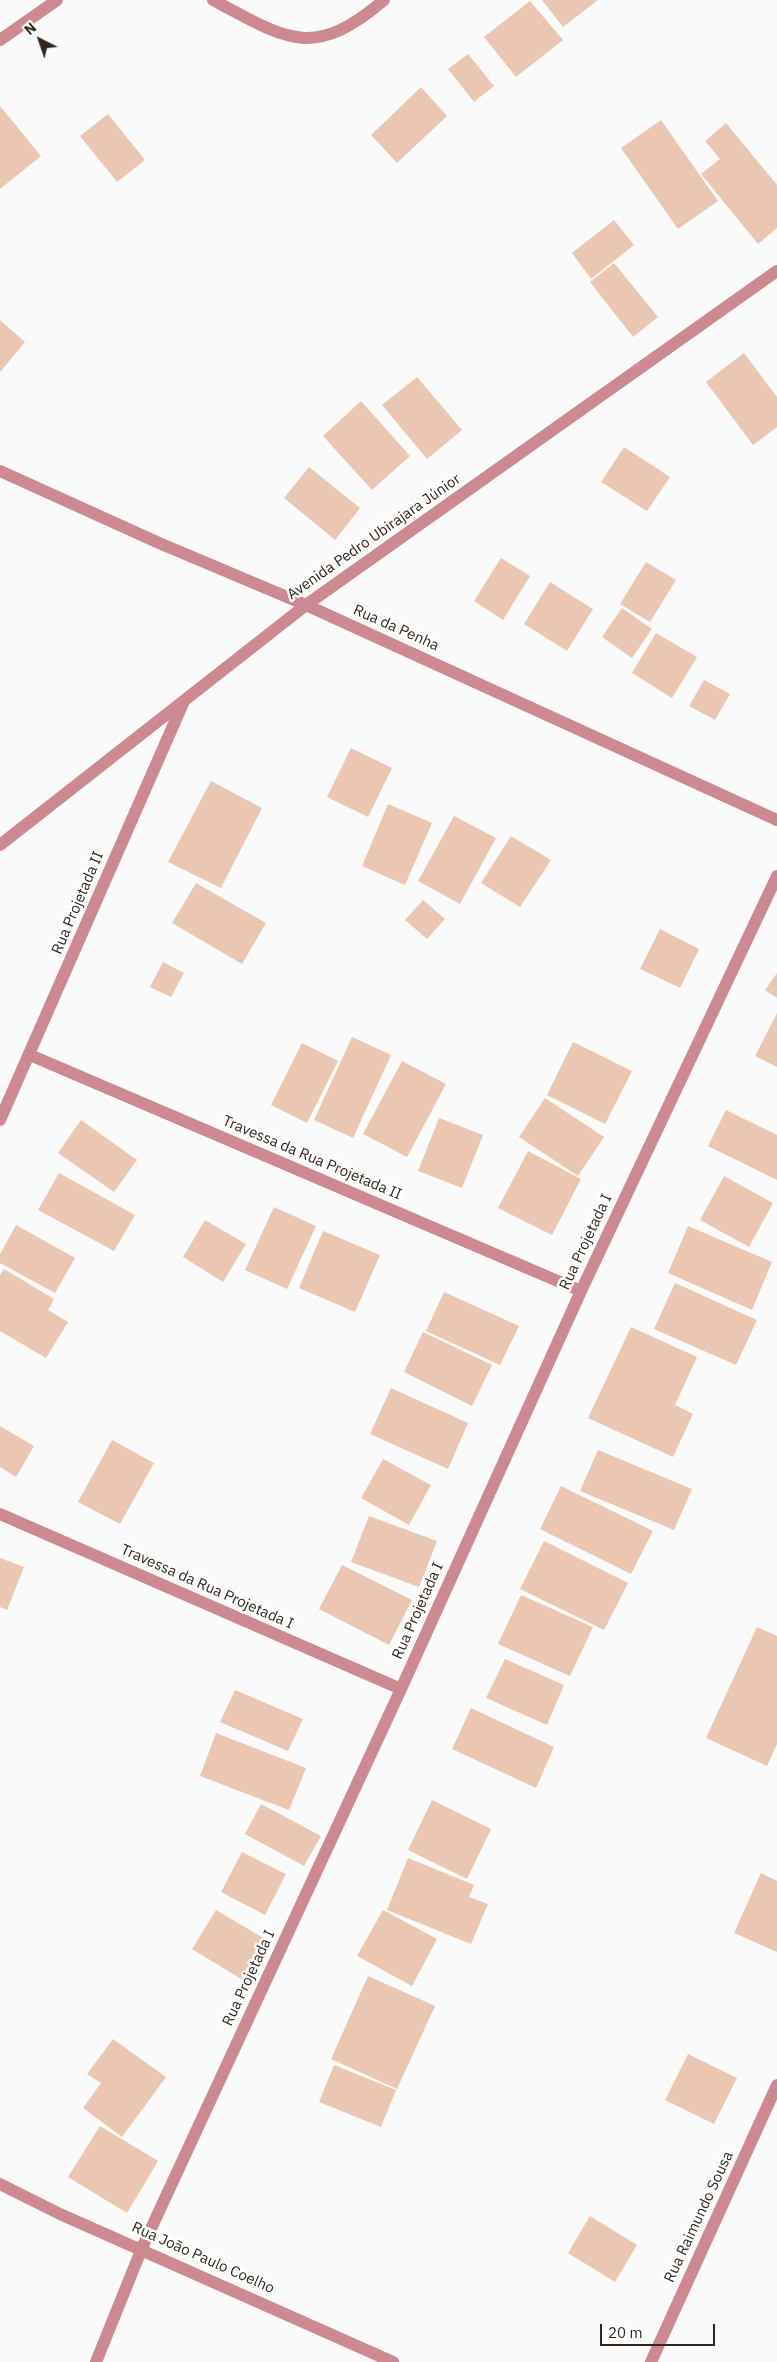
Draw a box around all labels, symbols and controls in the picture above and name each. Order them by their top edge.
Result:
north arrow [15,15,65,65]
text: N [20,19,40,39]
street label: Avenida Pedro Ubirajara Júnior [284,470,464,604]
street label: Rua da Penha [350,601,442,655]
street label: Rua Projetada II [48,849,108,957]
street label: Travessa da Rua Projetada II [220,1112,404,1204]
street label: Rua Projetada I [556,1191,616,1293]
street label: Travessa da Rua Projetada I [118,1541,296,1633]
street label: Rua Projetada I [389,1560,447,1662]
street label: Rua Projetada I [219,1927,279,2029]
street label: Rua Raimundo Sousa [661,2149,737,2285]
street label: Rua João Paulo Coelho [129,2218,277,2298]
scale bar [602,2314,717,2346]
text: 20 m [608,2323,643,2342]

